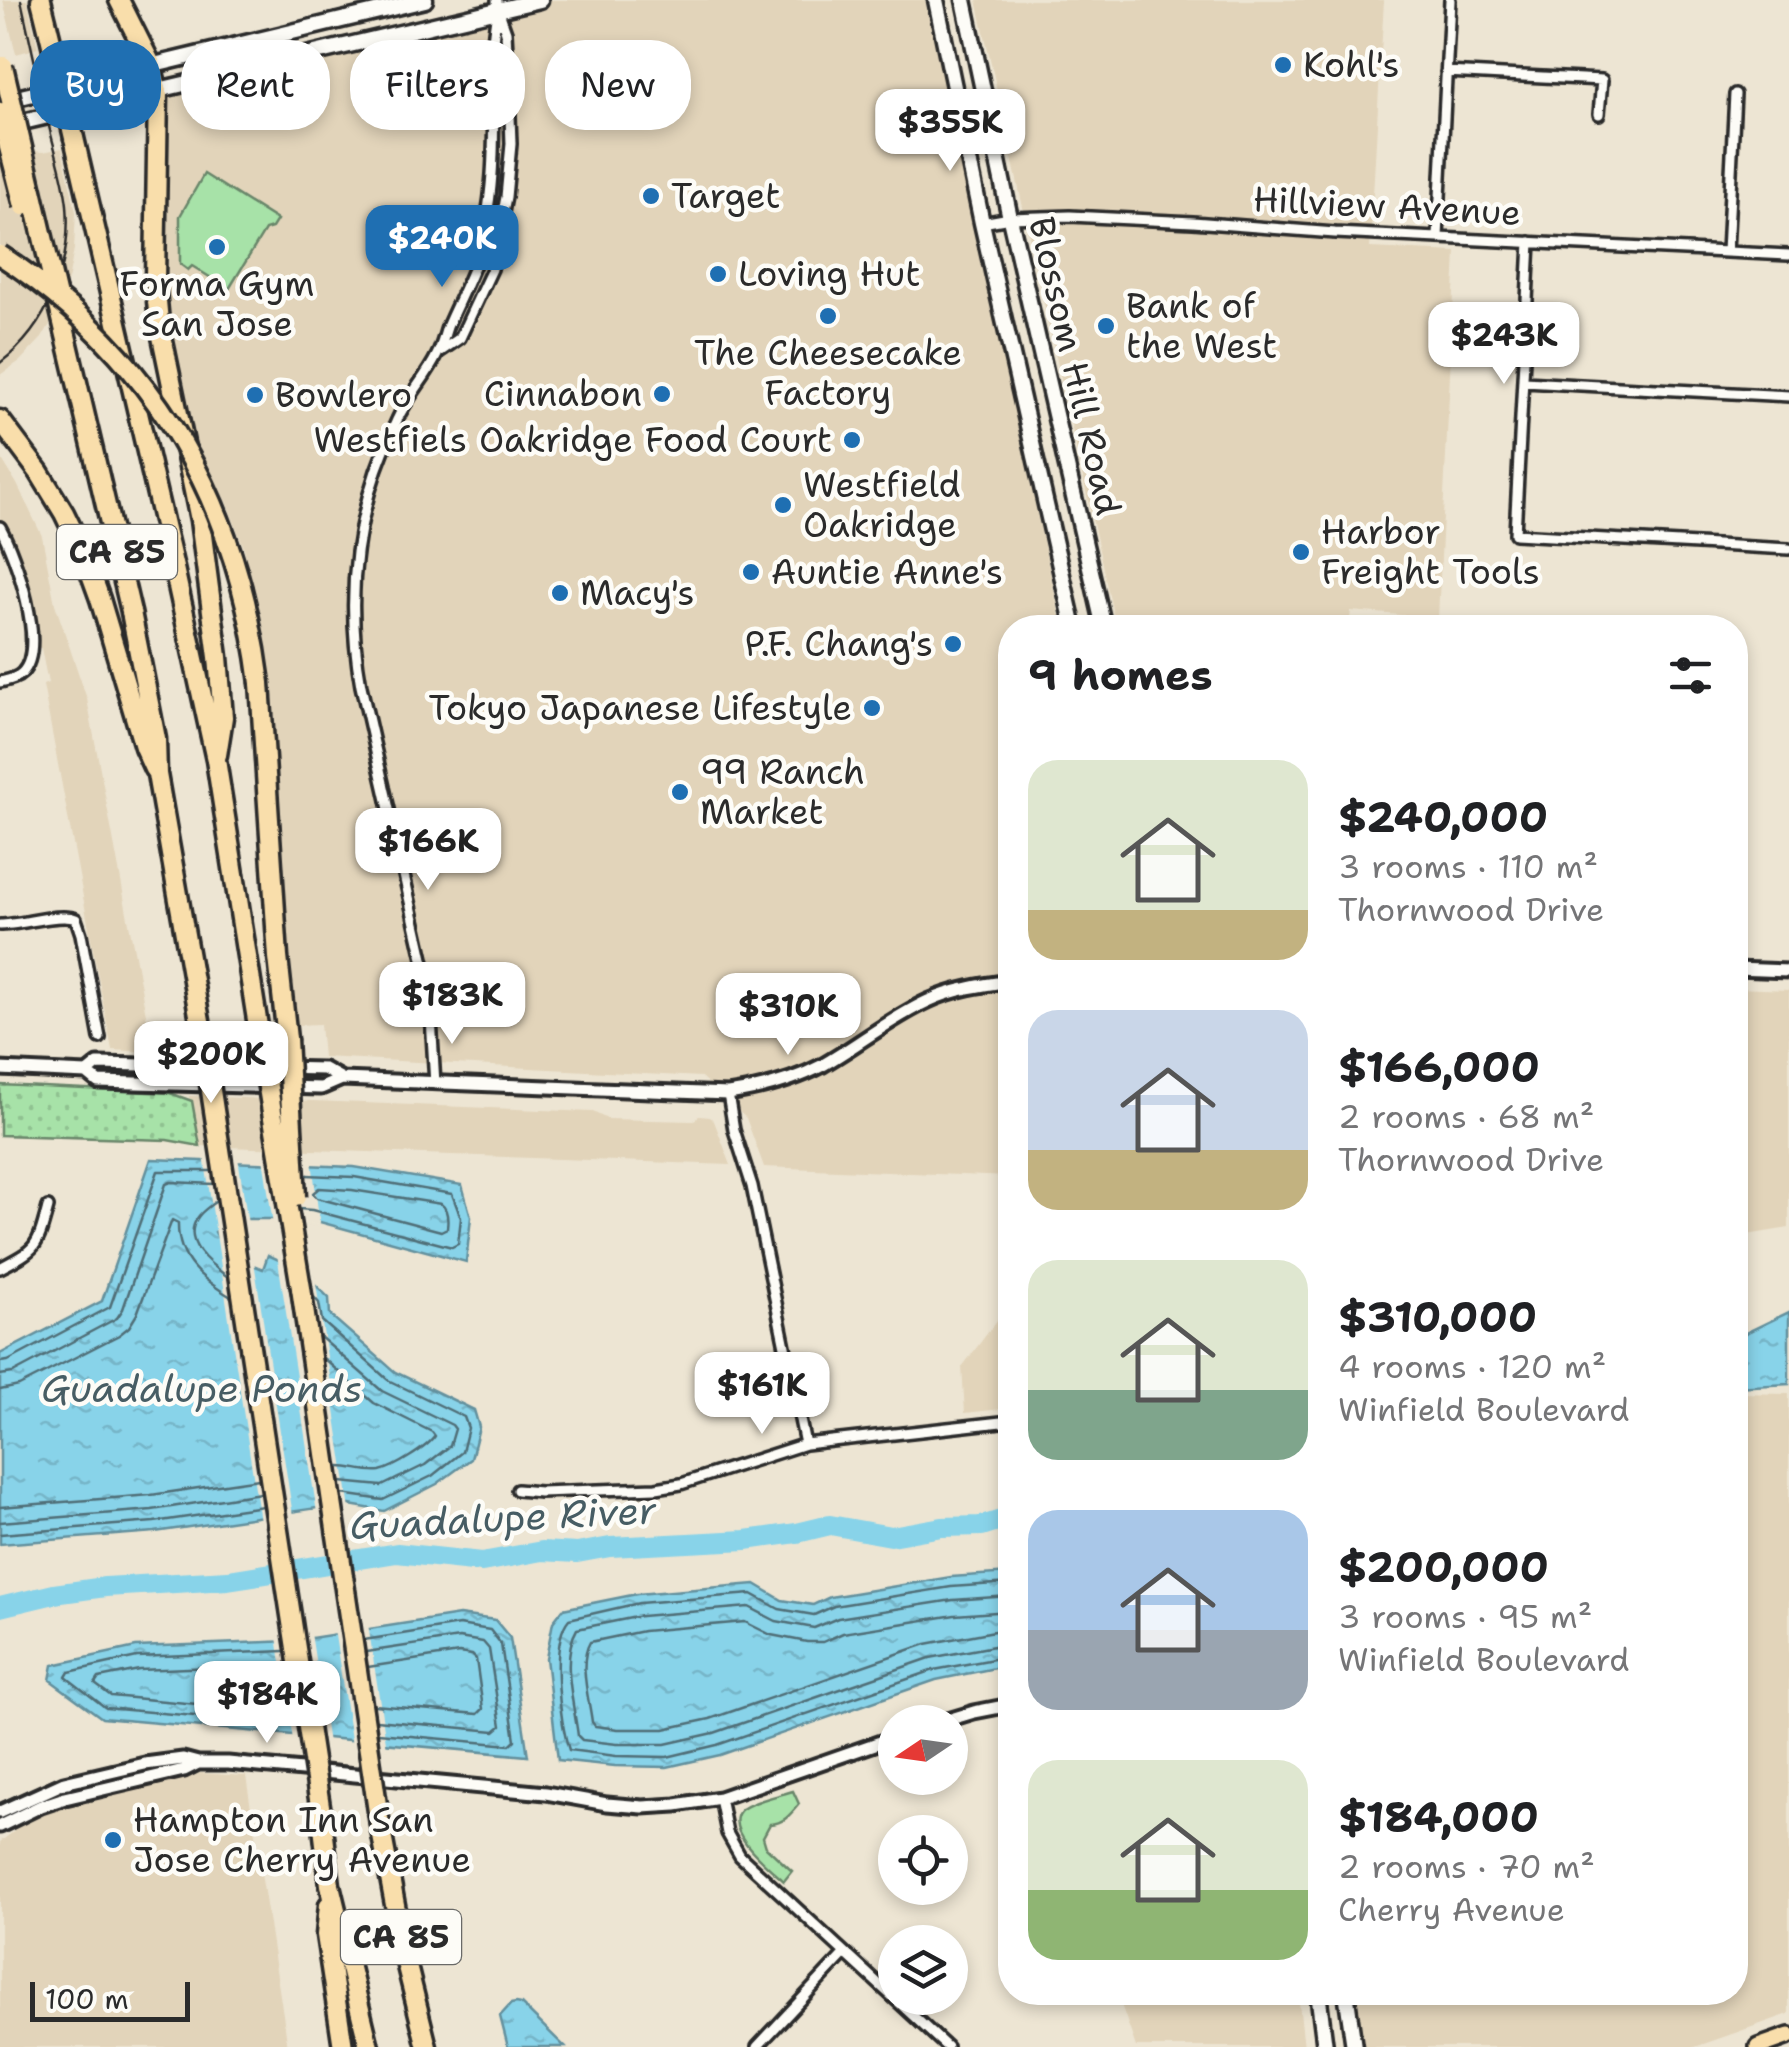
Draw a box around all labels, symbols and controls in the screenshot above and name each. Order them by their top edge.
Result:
chip: Buy [30,40,161,130]
chip: Rent [181,40,330,130]
chip: Filters [350,40,525,130]
chip: New [545,40,691,130]
place label: Kohl's [1303,41,1400,88]
marker: Kohl's [1272,54,1294,76]
pin: $355K [880,89,1020,174]
text: $355K [897,100,1003,143]
place label: Target [671,172,781,219]
street label: Hillview Avenue [1252,175,1522,236]
marker: Target [640,185,662,207]
pin: $240K [372,205,512,290]
street label: Blossom Hill Road [1018,212,1133,520]
text: $240K [388,216,496,259]
marker: Forma Gym San Jose [206,236,228,258]
place label: Loving Hut [738,250,921,297]
place label: Forma Gym San Jose [120,260,314,347]
marker: Loving Hut [707,263,729,285]
place label: Bank of the West [1126,282,1277,369]
pin: $243K [1434,302,1574,387]
marker: The Cheesecake Factory [817,305,839,327]
text: $243K [1450,313,1558,356]
marker: Bank of the West [1095,315,1117,337]
place label: The Cheesecake Factory [694,329,962,416]
place label: Cinnabon [484,370,642,417]
place label: Bowlero [275,371,412,418]
marker: Cinnabon [651,383,673,405]
marker: Bowlero [244,384,266,406]
place label: Westfiels Oakridge Food Court [314,416,832,463]
marker: Westfiels Oakridge Food Court [841,429,863,451]
place label: Westfield Oakridge [803,461,961,548]
marker: Westfield Oakridge [772,494,794,516]
place label: Harbor Freight Tools [1321,508,1540,595]
road number: CA 85 [57,525,177,579]
marker: Harbor Freight Tools [1290,541,1312,563]
place label: Auntie Anne's [771,548,1003,595]
marker: Auntie Anne's [740,561,762,583]
place label: Macy's [580,569,695,616]
marker: Macy's [549,582,571,604]
place label: P.F. Chang's [745,620,933,667]
marker: P.F. Chang's [942,633,964,655]
text: 9 homes [1028,647,1213,703]
icon: filters [1663,648,1718,703]
place label: Tokyo Japanese Lifestyle [429,684,852,731]
marker: Tokyo Japanese Lifestyle [861,697,883,719]
place label: 99 Ranch Market [700,748,865,835]
marker: 99 Ranch Market [669,781,691,803]
text: $240,000 [1338,789,1548,845]
icon: home [1108,800,1228,920]
pin: $166K [358,808,498,893]
text: $166K [377,819,479,862]
text: 3 rooms · 110 m² [1338,845,1598,888]
text: Thornwood Drive [1338,888,1604,931]
pin: $183K [382,962,522,1047]
text: $183K [401,973,503,1016]
pin: $310K [718,973,858,1058]
text: $310K [738,984,838,1027]
pin: $200K [141,1021,281,1106]
text: $200K [156,1032,266,1075]
text: $166,000 [1338,1039,1540,1095]
icon: home [1108,1050,1228,1170]
text: 2 rooms · 68 m² [1338,1095,1594,1138]
text: Thornwood Drive [1338,1138,1604,1181]
text: $310,000 [1338,1289,1537,1345]
icon: home [1108,1300,1228,1420]
text: 4 rooms · 120 m² [1338,1345,1606,1388]
pin: $161K [692,1352,832,1437]
water label: Guadalupe Ponds [41,1363,363,1414]
text: $161K [717,1363,807,1406]
text: Winfield Boulevard [1338,1388,1630,1431]
water label: Guadalupe River [348,1484,659,1551]
text: $200,000 [1338,1539,1549,1595]
icon: home [1108,1550,1228,1670]
text: 3 rooms · 95 m² [1338,1595,1592,1638]
text: Winfield Boulevard [1338,1638,1630,1681]
pin: $184K [197,1661,337,1746]
text: $184K [216,1672,318,1715]
north arrow [878,1705,968,1795]
map controls [878,1705,968,2015]
text: $184,000 [1338,1789,1539,1845]
place label: Hampton Inn San Jose Cherry Avenue [133,1796,471,1883]
icon: home [1108,1800,1228,1920]
button: locate [878,1815,968,1905]
marker: Hampton Inn San Jose Cherry Avenue [102,1829,124,1851]
text: 2 rooms · 70 m² [1338,1845,1595,1888]
text: Cherry Avenue [1338,1888,1565,1931]
road number: CA 85 [341,1910,461,1964]
button: layers [878,1925,968,2015]
scale bar [30,1977,190,2022]
text: 100 m [45,1980,129,2018]

